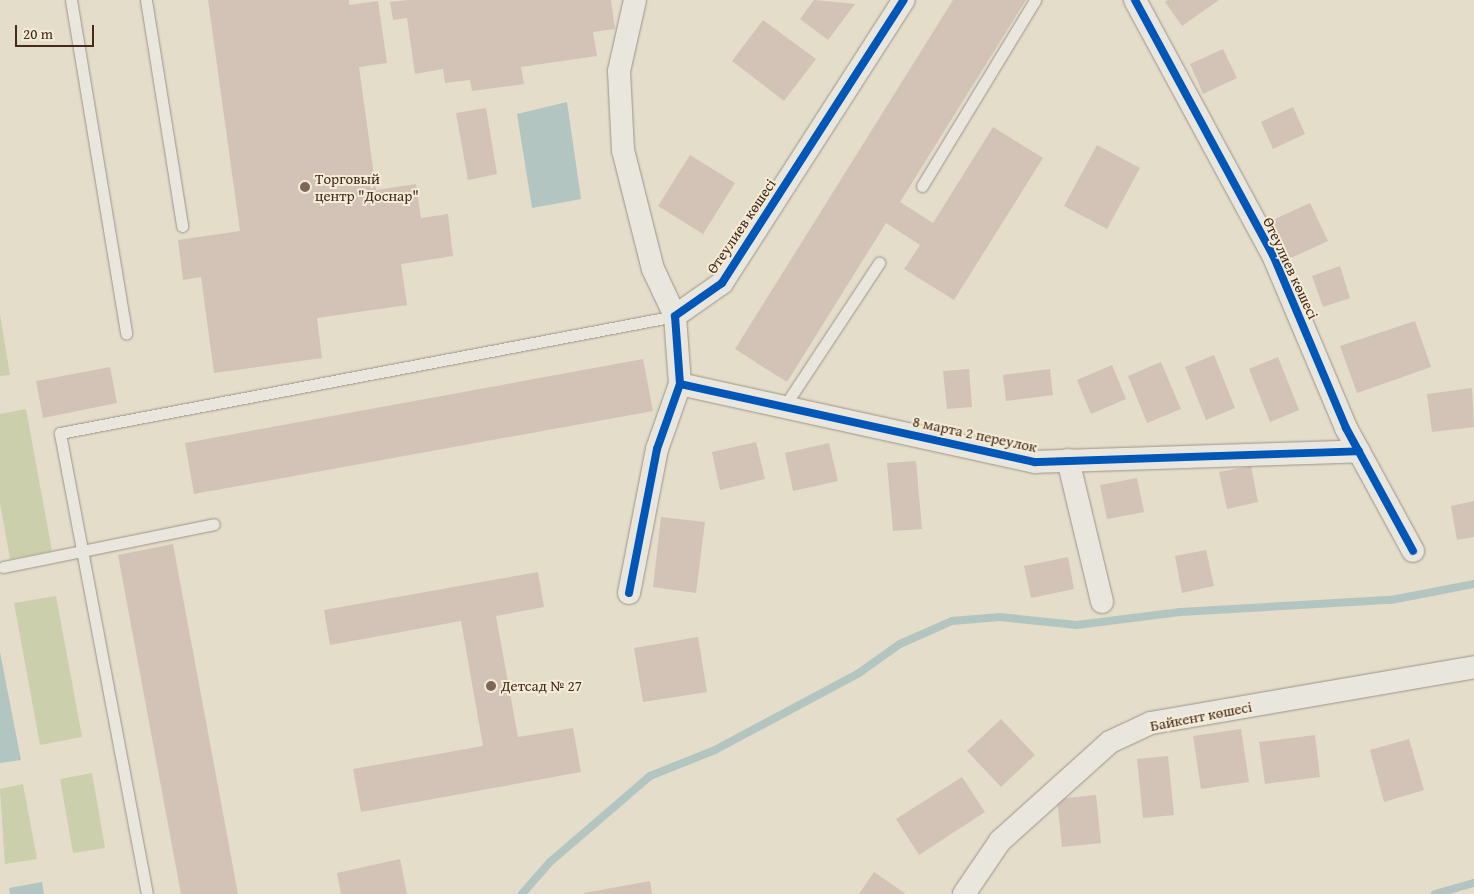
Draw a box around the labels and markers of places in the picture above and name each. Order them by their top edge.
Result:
place label: Торговый центр "Доснар" [315,169,419,204]
marker: Торговый центр "Доснар" [299,181,311,193]
place label: Детсад № 27 [501,677,582,695]
marker: Детсад № 27 [485,680,497,692]

